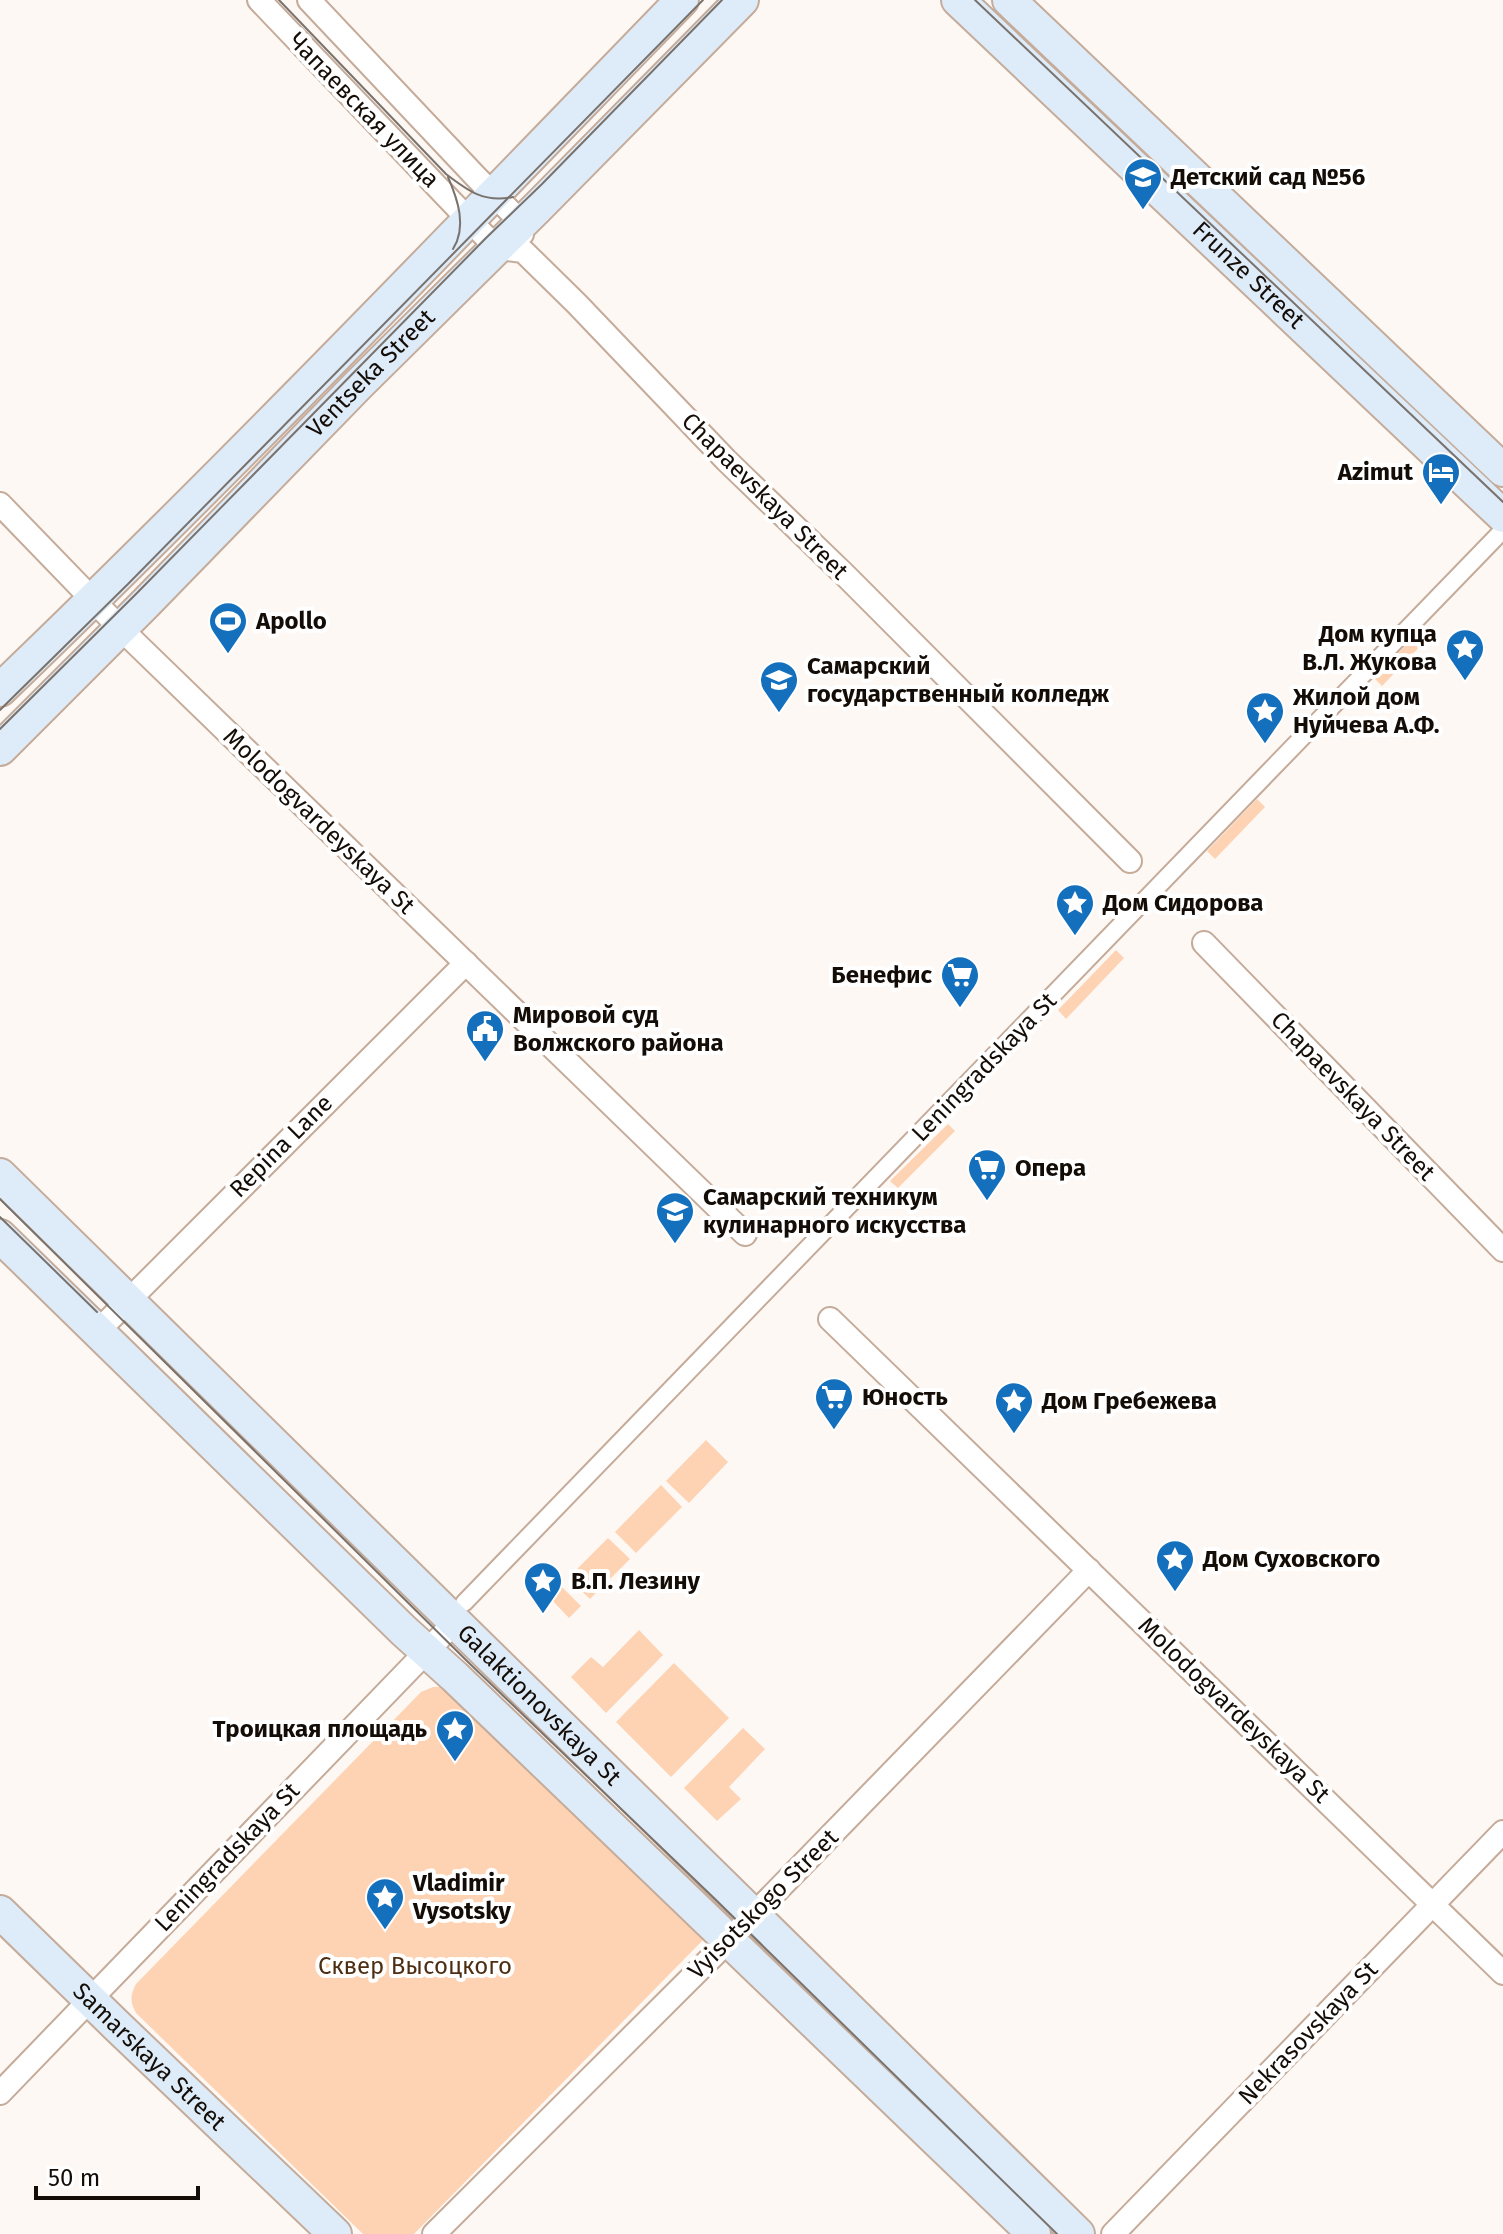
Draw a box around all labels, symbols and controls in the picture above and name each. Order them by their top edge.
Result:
street label: Чапаевская улица [283,27,445,193]
school or university icon: Детский сад №56 [1122,156,1164,211]
place label: Детский сад №56 [1170,163,1365,191]
street label: Frunze Street [1187,216,1310,335]
street label: Ventseka Street [301,303,441,443]
street label: Chapaevskaya Street [676,407,854,585]
hotel icon: Azimut [1420,451,1462,506]
place label: Azimut [1337,458,1414,486]
sports icon: Apollo [207,600,249,655]
place label: Apollo [255,607,327,635]
place label: Дом купца В.Л. Жукова [1302,620,1437,676]
place icon: Дом купца В.Л. Жукова [1444,627,1486,682]
place label: Самарский государственный колледж [807,652,1110,708]
school or university icon: Самарский государственный колледж [758,659,800,714]
place label: Жилой дом Нуйчева А.Ф. [1292,683,1440,739]
place icon: Жилой дом Нуйчева А.Ф. [1244,690,1286,745]
street label: Molodogvardeyskaya St [218,722,421,920]
place icon: Дом Сидорова [1054,882,1096,937]
place label: Дом Сидорова [1102,889,1264,917]
supermarket icon: Бенефис [939,954,981,1009]
place label: Бенефис [831,961,933,989]
street label: Leningradskaya St [906,987,1062,1147]
place label: Мировой суд Волжского района [513,1001,724,1057]
street label: Chapaevskaya Street [1265,1006,1441,1186]
public building icon: Мировой суд Волжского района [464,1008,506,1063]
street label: Repina Lane [224,1089,338,1203]
supermarket icon: Опера [966,1147,1008,1202]
place label: Опера [1015,1154,1086,1182]
place label: Самарский техникум кулинарного искусства [703,1183,966,1239]
school or university icon: Самарский техникум кулинарного искусства [654,1190,696,1245]
supermarket icon: Юность [813,1376,855,1431]
place icon: Дом Гребежева [993,1380,1035,1435]
place label: Юность [862,1383,948,1411]
place label: Дом Гребежева [1041,1387,1217,1415]
place icon: Дом Суховского [1154,1538,1196,1593]
place label: Дом Суховского [1202,1545,1380,1573]
place icon: В.П. Лезину [522,1560,564,1615]
place label: В.П. Лезину [571,1567,701,1595]
street label: Molodogvardeyskaya St [1133,1611,1336,1809]
street label: Galaktionovskaya St [452,1618,627,1791]
place icon: Троицкая площадь [434,1708,476,1763]
place label: Троицкая площадь [212,1715,427,1743]
street label: Leningradskaya St [149,1777,305,1937]
street label: Vyisotskogo Street [682,1823,844,1985]
place label: Vladimir Vysotsky [412,1869,511,1925]
place icon: Vladimir Vysotsky [364,1876,406,1931]
park label: Сквер Высоцкого [318,1952,512,1980]
street label: Nekrasovskaya St [1233,1955,1384,2110]
street label: Samarskaya Street [67,1977,232,2136]
scale bar [36,2150,198,2200]
text: 50 m [48,2164,100,2192]

